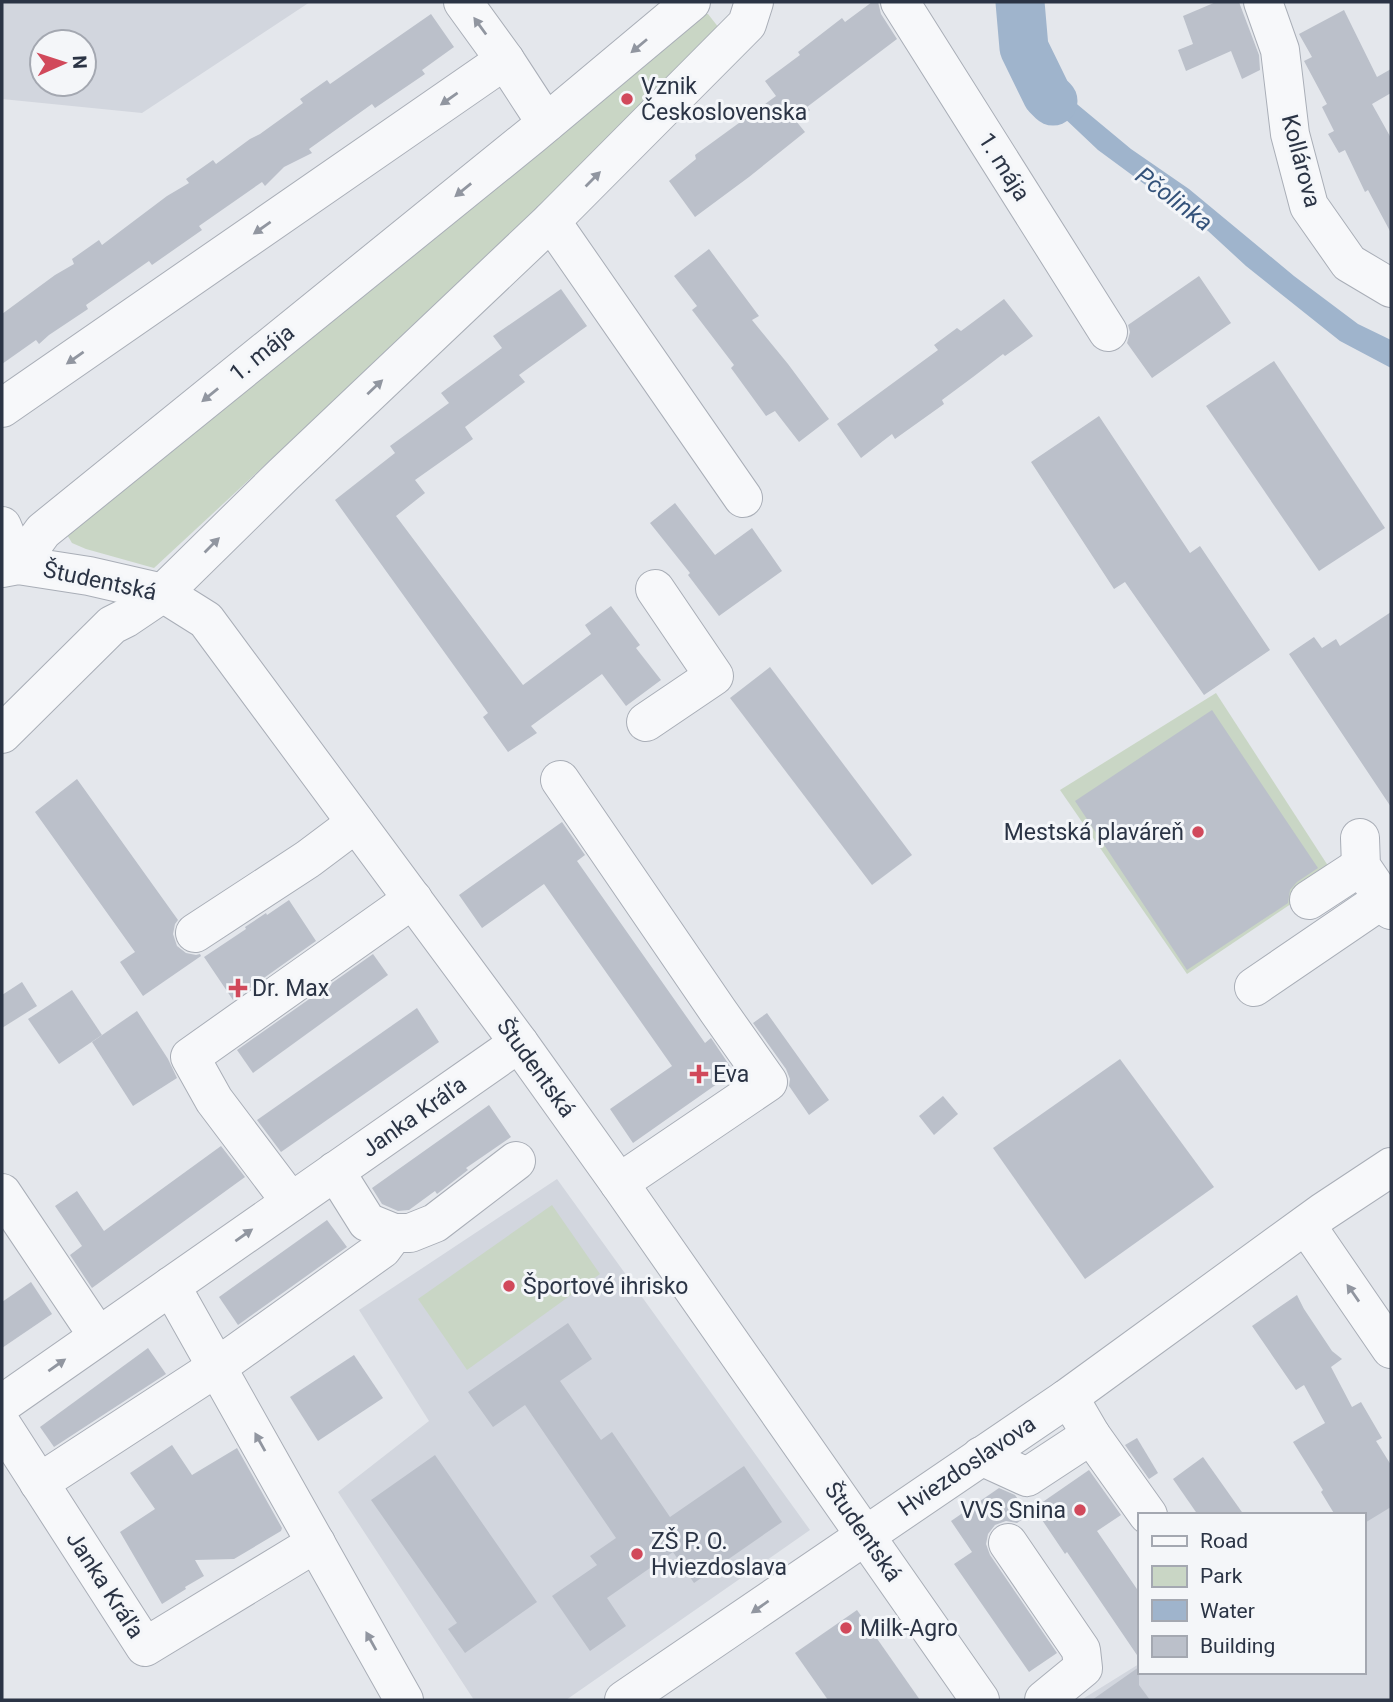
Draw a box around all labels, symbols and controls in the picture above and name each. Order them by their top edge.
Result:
one-way arrow [474,17,488,35]
north arrow [28,28,98,98]
one-way arrow [630,38,648,53]
text: N [68,55,91,69]
place label: Vznik Československa [641,73,807,126]
marker: Vznik Československa [619,91,635,107]
one-way arrow [440,92,458,106]
street label: Kollárova [1276,112,1326,210]
street label: 1. mája [973,128,1035,206]
water label: Pčolinka [1130,161,1218,237]
one-way arrow [584,172,601,188]
one-way arrow [455,183,473,198]
one-way arrow [253,221,271,235]
street label: 1. mája [224,319,300,387]
one-way arrow [65,351,84,364]
one-way arrow [366,380,383,396]
one-way arrow [202,388,220,403]
one-way arrow [203,537,220,554]
street label: Študentská [41,555,159,606]
place label: Mestská plaváreň [1004,819,1184,846]
marker: Mestská plaváreň [1190,824,1206,840]
place label: Dr. Max [252,975,329,1002]
marker: Dr. Max [230,980,246,996]
street label: Študentská [491,1013,582,1123]
place label: Eva [713,1061,749,1088]
marker: Eva [691,1066,707,1082]
street label: Janka Kráľa [356,1071,472,1163]
one-way arrow [235,1228,253,1242]
place label: Športové ihrisko [523,1272,688,1300]
marker: Športové ihrisko [501,1278,517,1294]
one-way arrow [1346,1283,1359,1303]
one-way arrow [48,1358,66,1372]
street label: Hviezdoslavova [893,1410,1041,1522]
one-way arrow [254,1433,266,1452]
street label: Študentská [819,1476,908,1587]
place label: VVS Snina [960,1497,1066,1524]
marker: VVS Snina [1072,1502,1088,1518]
legend [1138,1513,1365,1674]
street label: Janka Kráľa [60,1527,150,1643]
place label: ZŠ P. O. Hviezdoslava [651,1527,787,1581]
text: Road [1200,1529,1248,1553]
marker: ZŠ P. O. Hviezdoslava [629,1546,645,1562]
text: Park [1200,1564,1243,1588]
text: Water [1200,1599,1255,1623]
one-way arrow [751,1600,769,1614]
place label: Milk-Agro [860,1615,958,1642]
marker: Milk-Agro [838,1620,854,1636]
one-way arrow [365,1631,377,1651]
text: Building [1200,1634,1275,1658]

